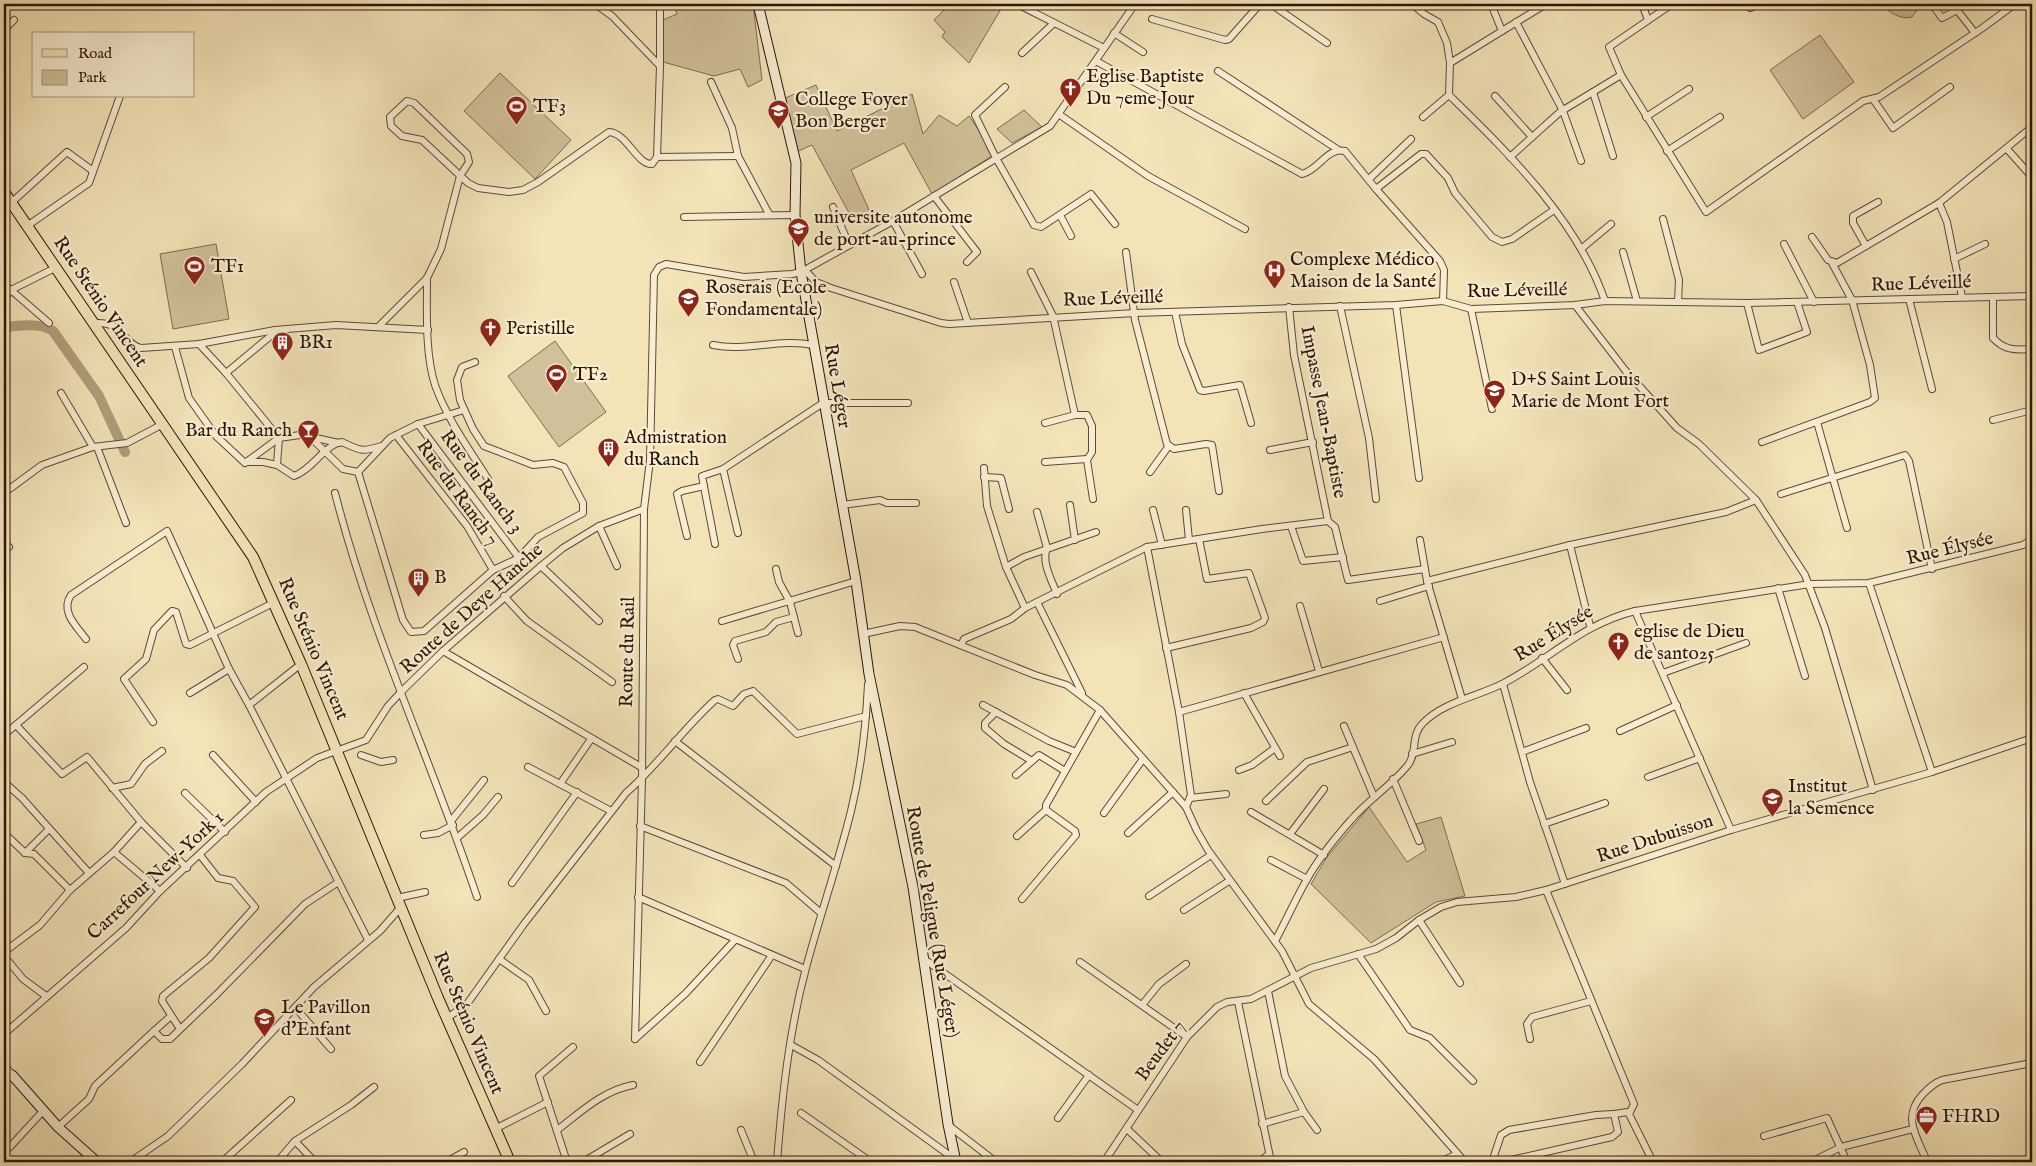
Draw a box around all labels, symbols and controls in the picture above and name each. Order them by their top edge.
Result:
legend [32,32,195,98]
text: Road [78,44,113,63]
place label: Eglise Baptiste Du 7eme Jour [1086,65,1204,111]
text: Park [78,68,108,87]
church icon: Eglise Baptiste Du 7eme Jour [1058,76,1082,107]
place label: College Foyer Bon Berger [795,88,908,134]
sports icon: TF3 [505,95,529,126]
place label: TF3 [533,95,566,119]
school or university icon: College Foyer Bon Berger [767,99,791,130]
place label: universite autonome de port-au-prince [814,206,973,252]
school or university icon: universite autonome de port-au-prince [786,217,810,248]
street label: Rue Sténio Vincent [47,232,153,372]
place label: Complexe Médico Maison de la Santé [1290,248,1436,294]
sports icon: TF1 [183,255,207,286]
place label: TF1 [211,255,244,279]
hospital icon: Complexe Médico Maison de la Santé [1262,259,1286,290]
street label: Rue Léveillé [1870,270,1972,298]
place label: Roserais (Ecole Fondamentale) [705,276,827,322]
street label: Rue Léveillé [1466,278,1568,304]
street label: Rue Léveillé [1062,285,1164,313]
school or university icon: Roserais (Ecole Fondamentale) [677,287,701,318]
church icon: Peristille [478,317,502,348]
place label: Peristille [506,317,575,341]
street label: Impasse Jean-Baptiste [1294,324,1352,501]
building icon: BR1 [271,331,295,362]
place label: BR1 [299,331,333,355]
street label: Rue Léger [818,342,856,430]
sports icon: TF2 [545,363,569,394]
place label: TF2 [573,363,608,387]
place label: D+S Saint Louis Marie de Mont Fort [1511,368,1670,414]
school or university icon: D+S Saint Louis Marie de Mont Fort [1483,379,1507,410]
place label: Bar du Ranch [185,419,292,443]
bar icon: Bar du Ranch [296,419,320,450]
street label: Rue du Ranch 3 [434,425,528,539]
place label: Admistration du Ranch [623,426,727,472]
street label: Rue du Ranch 7 [410,435,504,551]
building icon: Admistration du Ranch [596,437,620,468]
street label: Rue Élysée [1904,526,1996,571]
street label: Route de Deye Hanche [395,538,549,680]
building icon: B [406,566,430,597]
place label: B [434,566,447,590]
street label: Rue Sténio Vincent [272,574,354,724]
street label: Route du Rail [615,596,641,708]
street label: Rue Élysée [1509,599,1598,668]
place label: eglise de Dieu de santo25 [1634,620,1745,666]
church icon: eglise de Dieu de santo25 [1606,631,1630,662]
place label: Institut la Semence [1788,775,1875,821]
school or university icon: Institut la Semence [1760,786,1784,817]
street label: Route de Peligue (Rue Léger) [900,804,964,1040]
street label: Carrefour New-York 1 [83,806,229,946]
street label: Rue Dubuisson [1594,809,1716,869]
street label: Rue Sténio Vincent [427,948,509,1098]
place label: Le Pavillon d'Enfant [281,996,371,1042]
school or university icon: Le Pavillon d'Enfant [253,1007,277,1038]
street label: Beudet 7 [1131,1016,1191,1086]
office icon: FHRD [1914,1105,1938,1136]
place label: FHRD [1942,1105,2000,1129]

